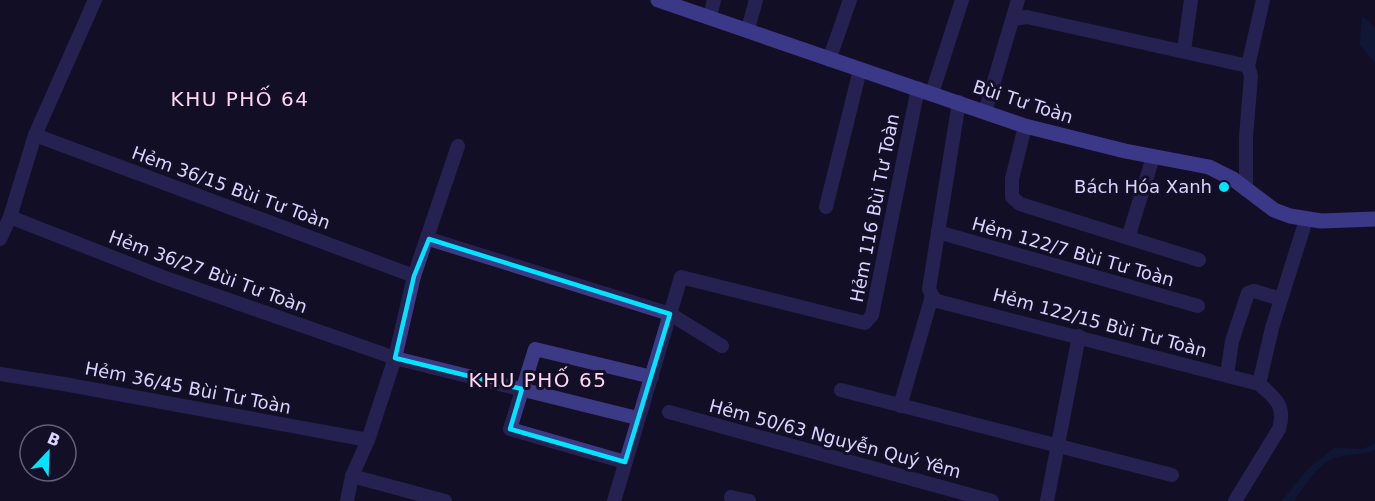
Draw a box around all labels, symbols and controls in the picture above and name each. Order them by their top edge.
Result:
street label: Bùi Tư Toàn [970,75,1076,128]
district label: KHU PHỐ 64 [171,85,309,111]
street label: Hẻm 116 Bùi Tư Toàn [846,112,903,304]
street label: Hẻm 36/15 Bùi Tư Toàn [129,142,333,233]
place label: Bách Hóa Xanh [1074,176,1212,197]
marker: Bách Hóa Xanh [1217,180,1231,194]
street label: Hẻm 122/7 Bùi Tư Toàn [970,213,1177,290]
street label: Hẻm 36/27 Bùi Tư Toàn [106,226,310,317]
street label: Hẻm 122/15 Bùi Tư Toàn [991,284,1210,361]
street label: Hẻm 36/45 Bùi Tư Toàn [83,357,293,418]
district label: KHU PHỐ 65 [469,366,607,392]
street label: Hẻm 50/63 Nguyễn Quý Yêm [707,395,963,482]
north arrow [18,423,78,483]
text: B [44,429,63,451]

